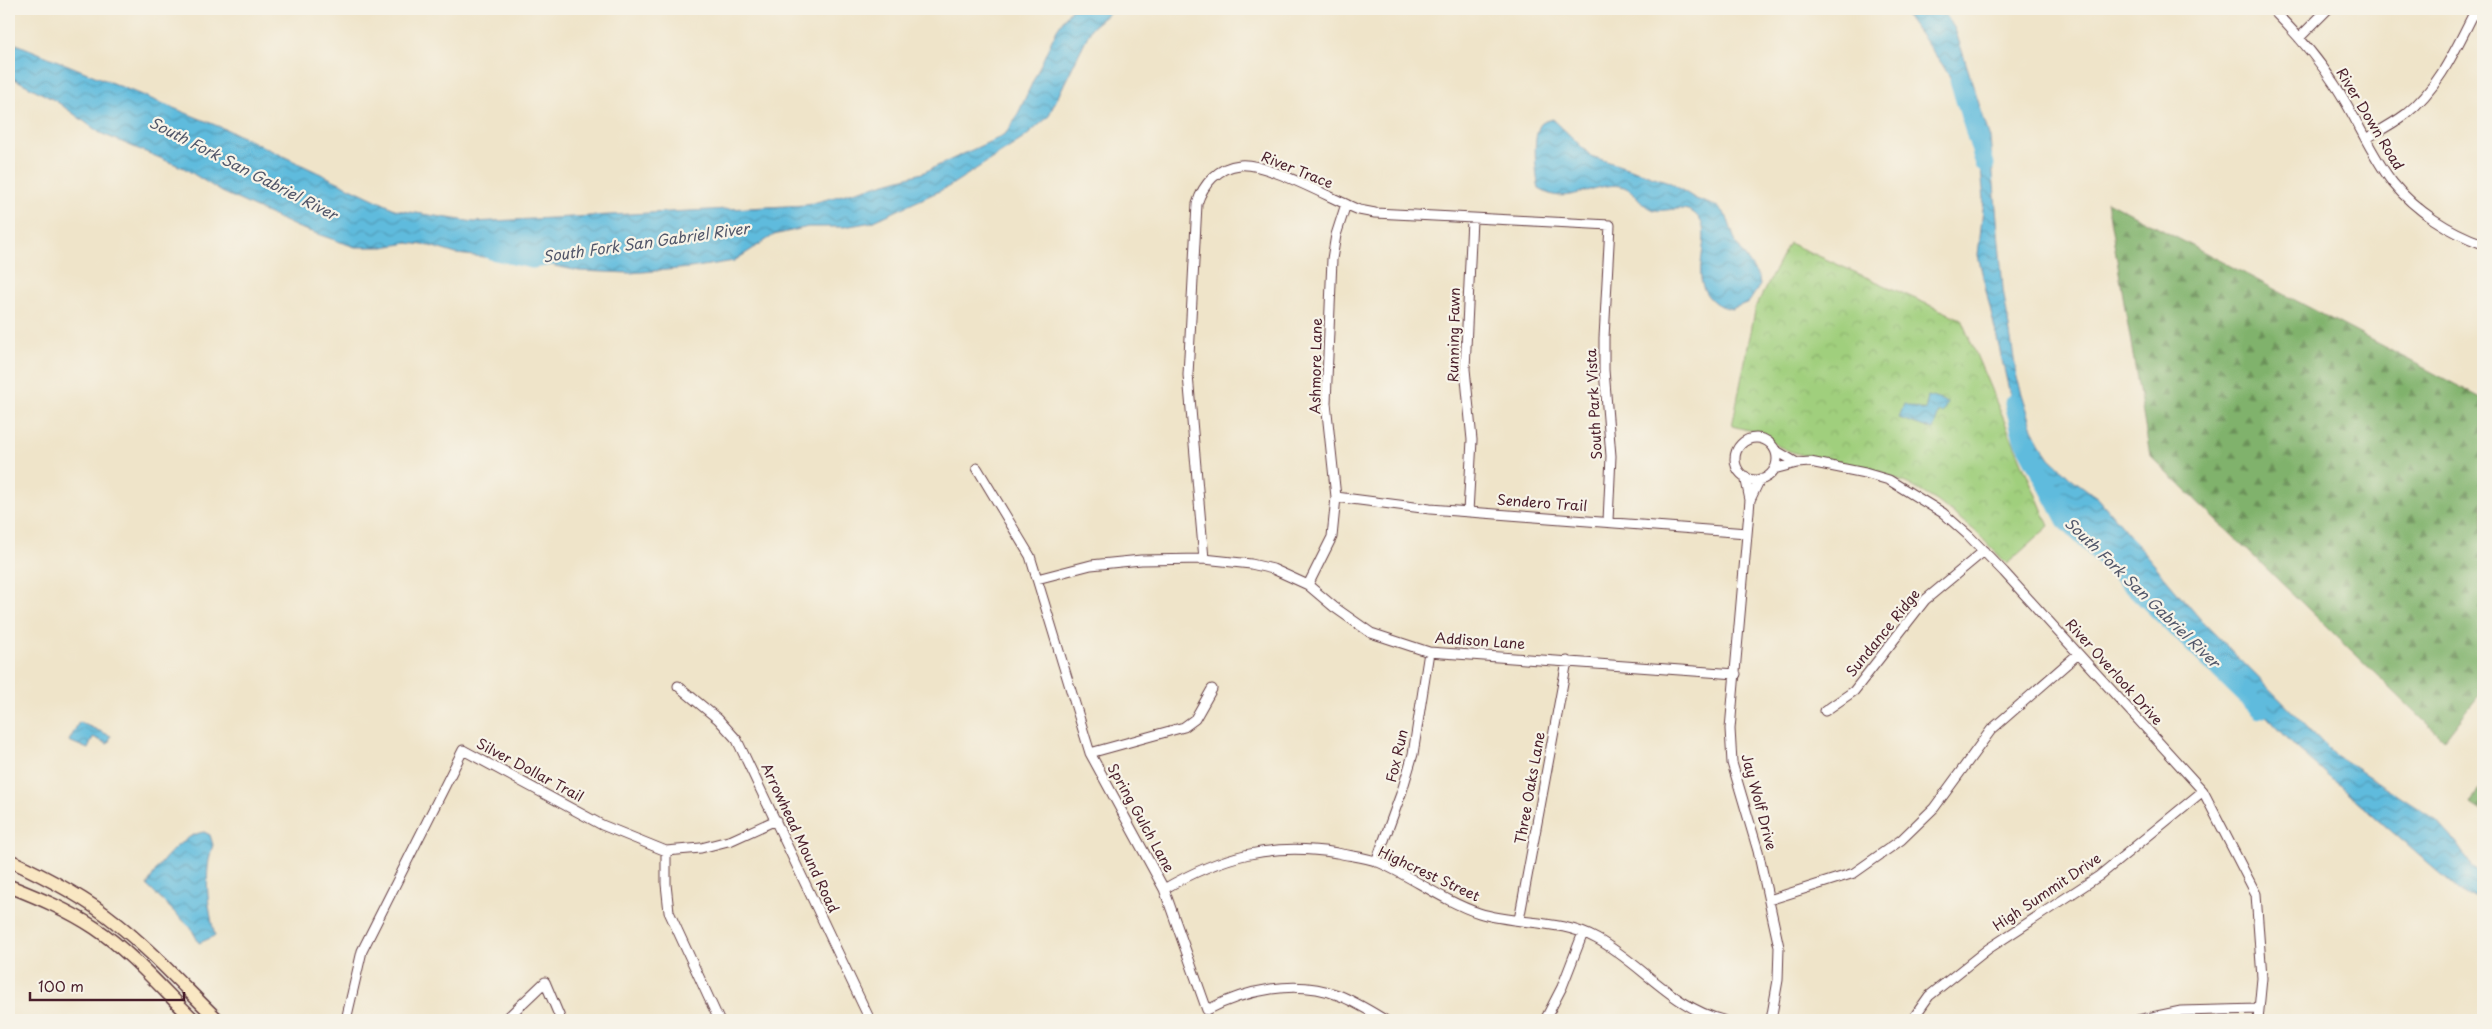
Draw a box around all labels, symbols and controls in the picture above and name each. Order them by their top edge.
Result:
street label: River Down Road [2332,64,2409,174]
water label: South Fork San Gabriel River [146,110,343,226]
street label: River Trace [1258,146,1336,193]
water label: South Fork San Gabriel River [541,215,752,267]
street label: Running Fawn [1442,287,1465,383]
street label: Ashmore Lane [1304,318,1327,414]
street label: South Park Vista [1580,348,1607,460]
street label: Sendero Trail [1496,489,1588,516]
water label: South Fork San Gabriel River [2060,511,2227,674]
street label: Sundance Ridge [1841,584,1925,681]
street label: River Overlook Drive [2061,614,2168,730]
street label: Addison Lane [1434,627,1526,654]
street label: Fox Run [1380,727,1413,784]
street label: Three Oaks Lane [1509,730,1550,846]
street label: Silver Dollar Trail [473,732,588,807]
street label: Jay Wolf Drive [1737,751,1783,853]
street label: Spring Gulch Lane [1103,759,1180,876]
street label: Arrowhead Mound Road [757,760,844,916]
street label: Highcrest Street [1375,841,1484,906]
street label: High Summit Drive [1988,847,2105,936]
scale bar [30,969,184,1001]
text: 100 m [38,974,84,997]

